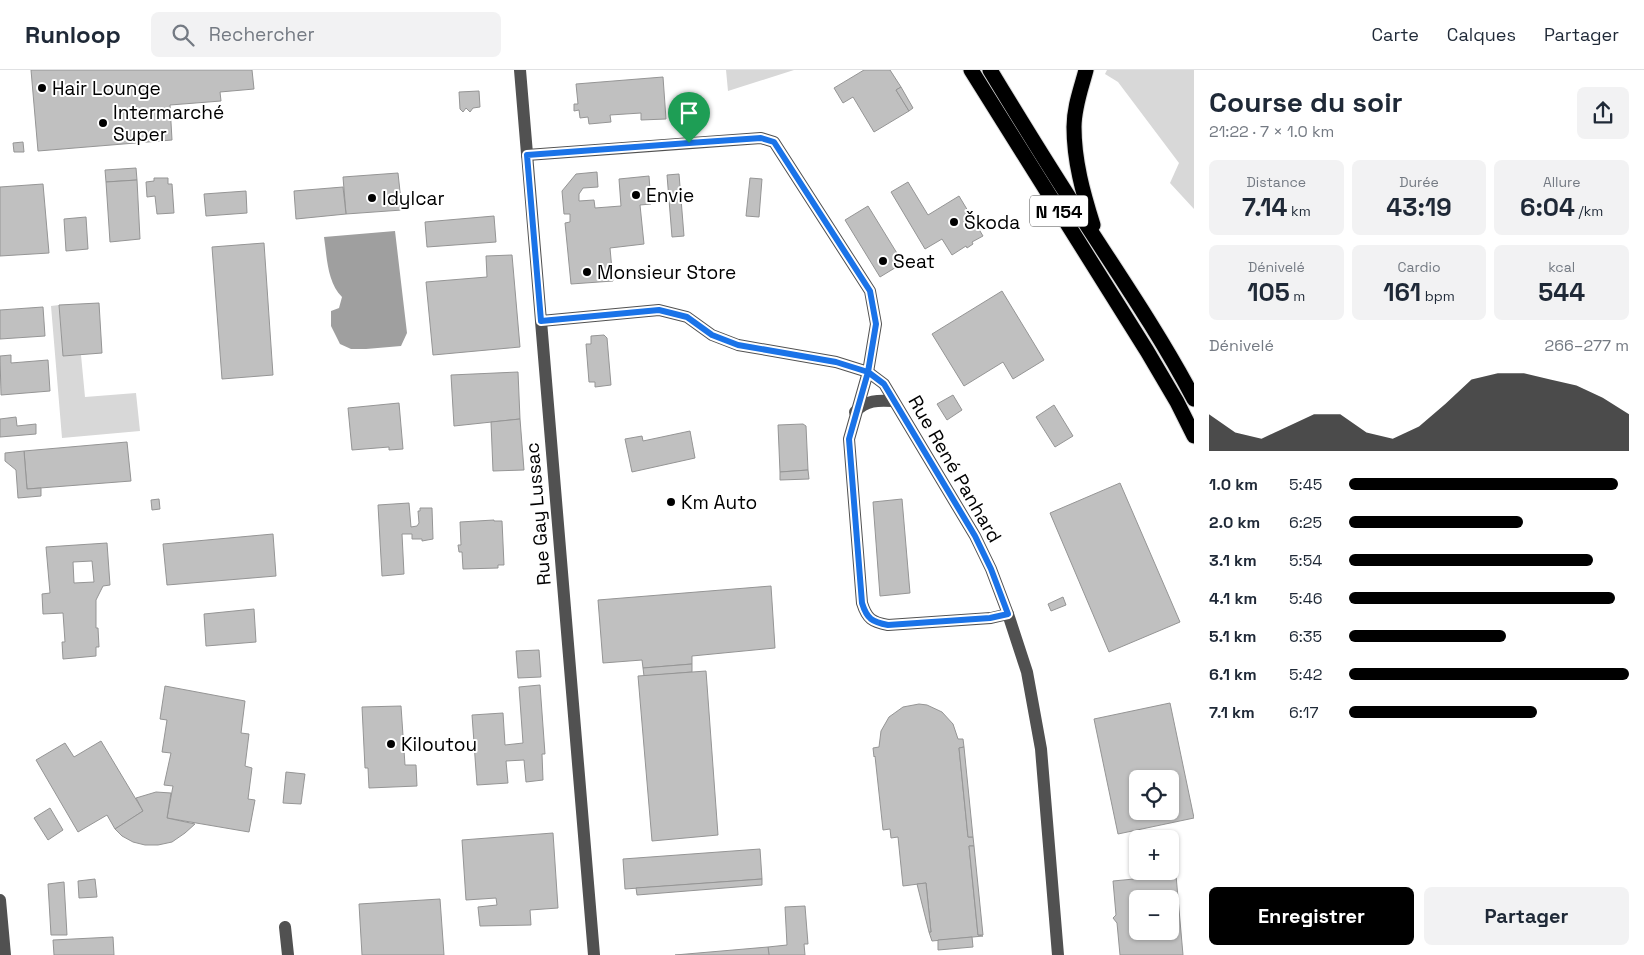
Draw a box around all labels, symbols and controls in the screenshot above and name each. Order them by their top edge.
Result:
search box [151,12,501,57]
text: Runloop [25,19,121,50]
icon: search [169,21,197,49]
text: Rechercher [209,22,315,47]
text: Carte [1372,23,1419,46]
text: Calques [1447,23,1516,46]
text: Partager [1544,23,1619,46]
place label: Hair Lounge [52,76,161,101]
marker: Hair Lounge [36,82,48,94]
text: Course du soir [1209,84,1403,120]
button: share [1577,87,1629,139]
pin [668,92,710,143]
icon: arrive [675,99,703,127]
place label: Intermarché Super [113,100,224,147]
marker: Intermarché Super [97,117,109,129]
text: 21:22 · 7 × 1.0 km [1209,121,1334,142]
text: Distance [1247,173,1306,191]
text: Durée [1399,173,1439,191]
text: Allure [1543,173,1580,191]
place label: Envie [646,183,694,208]
place label: Idylcar [382,186,445,211]
marker: Envie [630,189,642,201]
text: 7.14 [1242,191,1288,223]
text: 43:19 [1386,191,1452,223]
text: 6:04 [1520,191,1575,223]
marker: Idylcar [366,192,378,204]
road number: N 154 [1030,195,1088,226]
text: km [1288,202,1311,220]
text: /km [1575,202,1603,220]
place label: Škoda [964,210,1020,235]
marker: Škoda [948,216,960,228]
place label: Seat [893,249,935,274]
marker: Seat [877,255,889,267]
text: Dénivelé [1248,258,1305,276]
text: Cardio [1397,258,1441,276]
text: kcal [1548,258,1575,276]
place label: Monsieur Store [597,260,736,285]
marker: Monsieur Store [581,266,593,278]
text: 105 [1247,276,1290,308]
text: 161 [1383,276,1421,308]
text: 544 [1538,276,1585,308]
text: m [1290,287,1305,305]
text: bpm [1421,287,1455,305]
text: Dénivelé [1209,335,1274,356]
text: 266–277 m [1545,335,1629,356]
street label: Rue René Panhard [903,391,1007,547]
street label: Rue Gay Lussac [519,441,557,587]
text: 1.0 km [1209,474,1258,495]
text: 5:45 [1289,474,1322,495]
place label: Km Auto [681,490,757,515]
marker: Km Auto [665,496,677,508]
text: 2.0 km [1209,512,1260,533]
text: 6:25 [1289,512,1322,533]
text: 3.1 km [1209,550,1257,571]
text: 5:54 [1289,550,1322,571]
text: 4.1 km [1209,588,1257,609]
text: 5:46 [1289,588,1322,609]
text: 5.1 km [1209,626,1257,647]
text: 6:35 [1289,626,1322,647]
text: 6.1 km [1209,664,1257,685]
text: 5:42 [1289,664,1322,685]
text: 7.1 km [1209,702,1255,723]
text: 6:17 [1289,702,1319,723]
place label: Kiloutou [401,732,477,757]
marker: Kiloutou [385,738,397,750]
map controls [1129,770,1179,940]
button: locate [1129,770,1179,820]
button: + [1129,830,1179,880]
button: Enregistrer [1209,887,1414,945]
button: Partager [1424,887,1629,945]
button: − [1129,890,1179,940]

